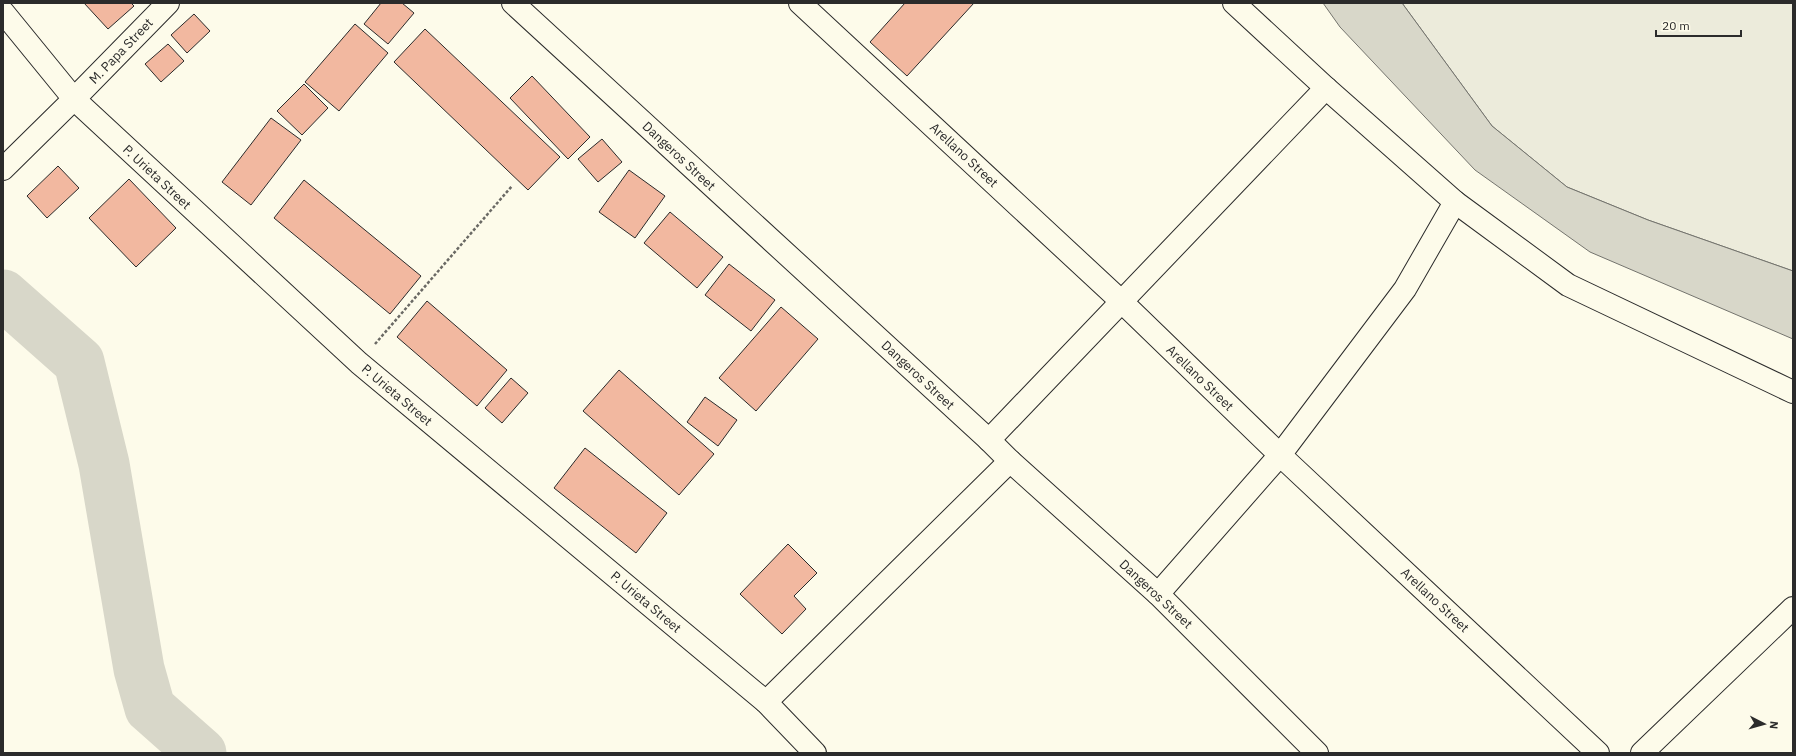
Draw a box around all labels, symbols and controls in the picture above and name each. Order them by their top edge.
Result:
scale bar [1656,12,1741,38]
street label: M. Papa Street [85,15,157,87]
text: 20 m [1662,18,1690,33]
street label: Dangeros Street [639,118,719,194]
street label: Arellano Street [926,119,1002,191]
street label: P. Urieta Street [119,141,195,213]
street label: Dangeros Street [878,337,958,413]
street label: Arellano Street [1163,341,1237,415]
street label: P. Urieta Street [358,360,436,430]
street label: Dangeros Street [1116,556,1196,632]
street label: Arellano Street [1397,564,1473,636]
street label: P. Urieta Street [607,567,685,637]
north arrow [1744,704,1784,744]
text: N [1767,720,1781,730]

